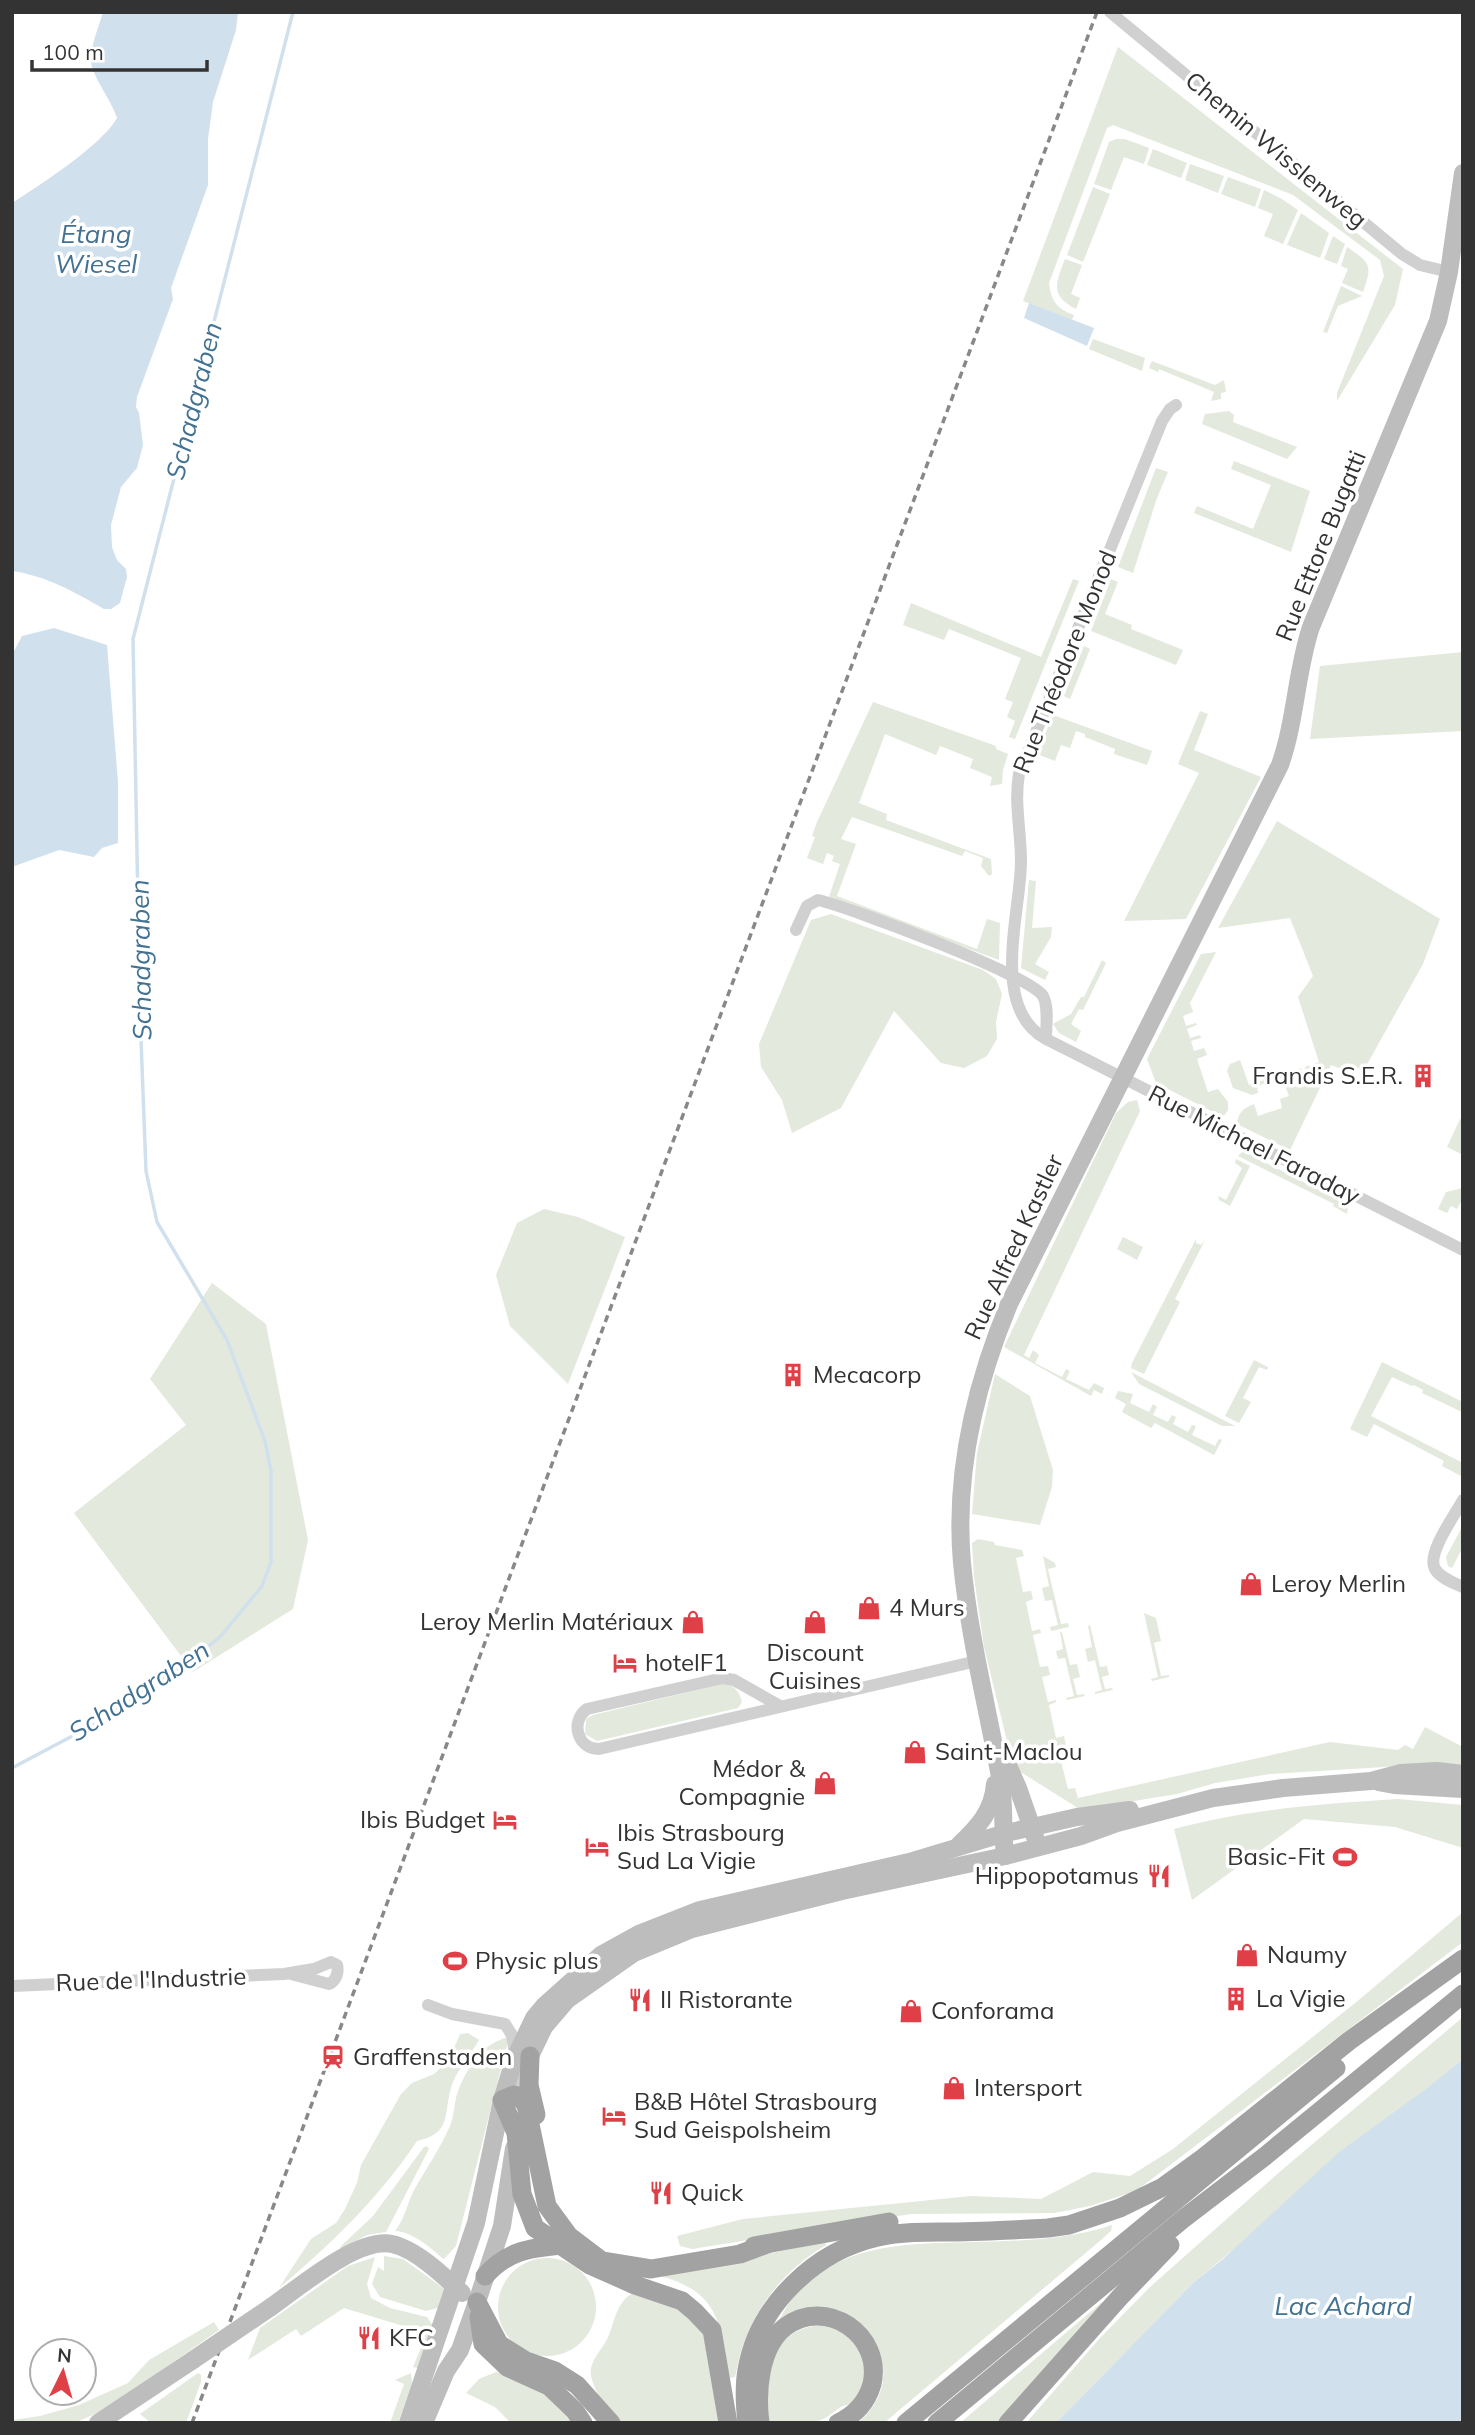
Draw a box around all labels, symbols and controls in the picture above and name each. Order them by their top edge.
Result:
scale bar [32,28,206,72]
text: 100 m [42,39,104,65]
street label: Chemin Wisslenweg [1180,65,1374,234]
water label: Étang Wiesel [55,217,138,280]
water label: Schadgraben [158,319,229,483]
street label: Rue Ettore Bugatti [1268,446,1372,645]
street label: Rue Théodore Monod [1006,546,1122,777]
water label: Schadgraben [123,879,158,1041]
place label: Frandis S.E.R. [1252,1060,1403,1090]
building icon: Frandis S.E.R. [1409,1062,1437,1090]
street label: Rue Michael Faraday [1144,1078,1365,1211]
street label: Rue Alfred Kastler [957,1149,1069,1344]
place label: Mecacorp [813,1359,921,1389]
building icon: Mecacorp [779,1361,807,1389]
place label: Leroy Merlin [1271,1568,1406,1598]
shop icon: Leroy Merlin [1237,1570,1265,1598]
place label: 4 Murs [889,1592,965,1622]
shop icon: 4 Murs [855,1594,883,1622]
place label: Leroy Merlin Matériaux [420,1606,673,1636]
shop icon: Leroy Merlin Matériaux [679,1608,707,1636]
shop icon: Discount Cuisines [801,1608,829,1636]
water label: Schadgraben [62,1633,215,1748]
place label: Discount Cuisines [766,1637,864,1695]
place label: hotelF1 [645,1647,728,1677]
hotel icon: hotelF1 [611,1649,639,1677]
place label: Saint-Maclou [935,1736,1083,1766]
shop icon: Saint-Maclou [901,1738,929,1766]
place label: Médor & Compagnie [679,1753,806,1811]
shop icon: Médor & Compagnie [811,1769,839,1797]
place label: Ibis Budget [360,1804,485,1834]
hotel icon: Ibis Budget [491,1806,519,1834]
place label: Ibis Strasbourg Sud La Vigie [617,1817,785,1875]
hotel icon: Ibis Strasbourg Sud La Vigie [583,1833,611,1861]
place label: Basic-Fit [1227,1841,1325,1871]
sports icon: Basic-Fit [1331,1843,1359,1871]
place label: Hippopotamus [975,1860,1139,1890]
restaurant icon: Hippopotamus [1145,1862,1173,1890]
place label: Naumy [1267,1939,1347,1969]
shop icon: Naumy [1233,1941,1261,1969]
place label: Physic plus [475,1945,599,1975]
sports icon: Physic plus [441,1947,469,1975]
street label: Rue de l'Industrie [55,1961,247,1997]
place label: La Vigie [1256,1983,1345,2013]
place label: Il Ristorante [660,1984,793,2014]
building icon: La Vigie [1222,1985,1250,2013]
restaurant icon: Il Ristorante [626,1986,654,2014]
place label: Conforama [931,1995,1054,2025]
shop icon: Conforama [897,1997,925,2025]
place label: Graffenstaden [353,2041,512,2071]
station icon: Graffenstaden [319,2043,347,2071]
place label: Intersport [974,2072,1082,2102]
shop icon: Intersport [940,2074,968,2102]
place label: B&B Hôtel Strasbourg Sud Geispolsheim [634,2086,877,2144]
hotel icon: B&B Hôtel Strasbourg Sud Geispolsheim [600,2102,628,2130]
place label: Quick [681,2177,744,2207]
restaurant icon: Quick [647,2179,675,2207]
water label: Lac Achard [1275,2289,1412,2322]
place label: KFC [389,2322,434,2352]
restaurant icon: KFC [355,2324,383,2352]
north arrow [28,2337,98,2407]
text: N [56,2342,73,2368]

